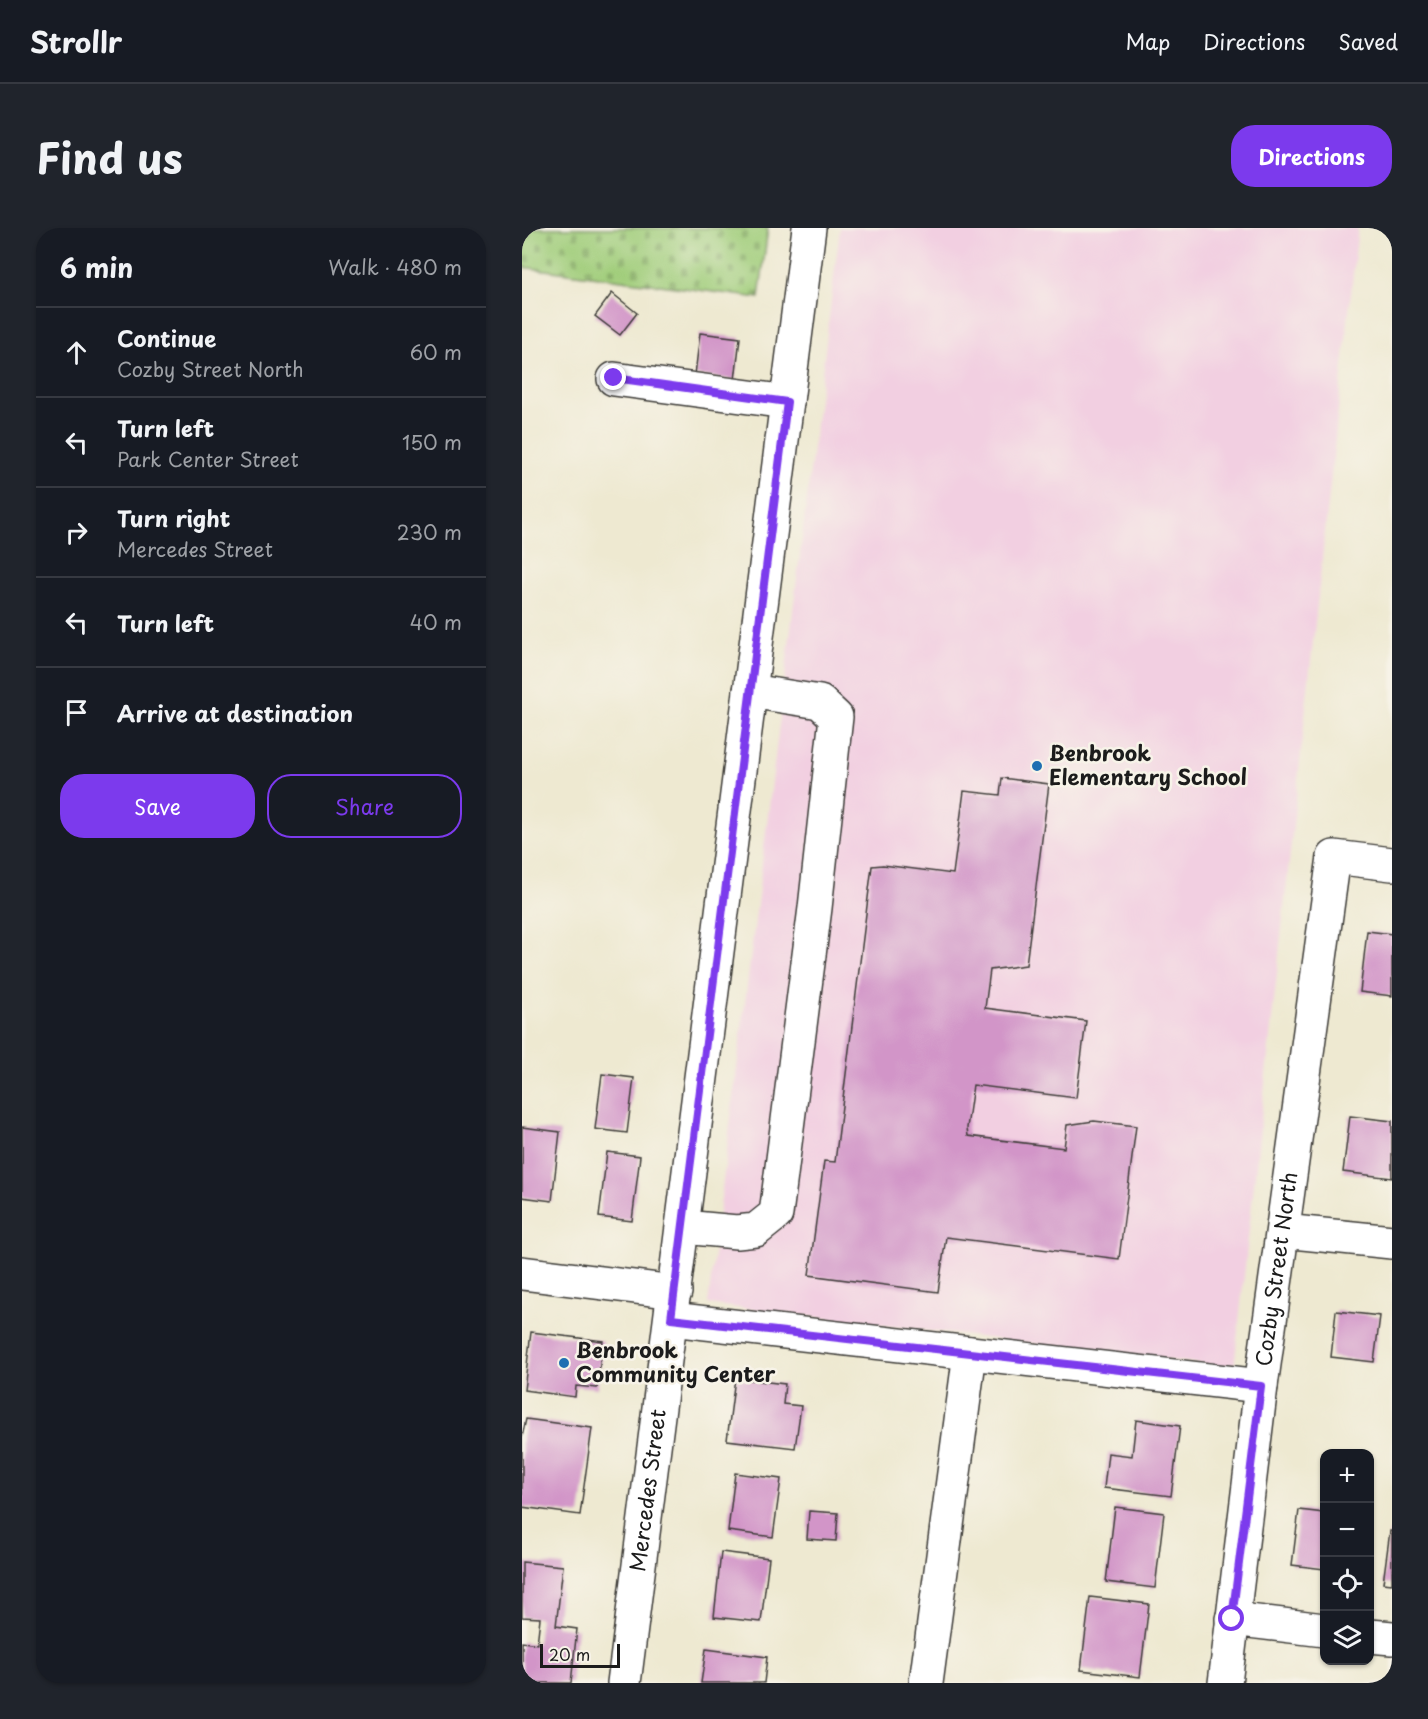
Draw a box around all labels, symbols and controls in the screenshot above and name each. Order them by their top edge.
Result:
text: Strollr [30,20,122,63]
text: Map [1125,25,1170,57]
text: Directions [1203,25,1305,57]
text: Saved [1338,25,1398,57]
text: Find us [36,125,183,188]
button: Directions [1231,125,1392,187]
text: 6 min [60,248,133,287]
text: Walk · 480 m [328,252,462,282]
text: Continue [117,321,216,354]
icon: ahead [60,336,93,369]
text: 60 m [410,337,462,367]
text: Cozby Street North [117,354,304,384]
route end [600,364,626,390]
text: Turn left [117,411,214,444]
icon: left [60,426,93,459]
text: 150 m [402,427,462,457]
text: Park Center Street [117,444,299,474]
text: Turn right [117,501,230,534]
icon: right [60,516,93,549]
text: 230 m [397,517,462,547]
text: Mercedes Street [117,534,273,564]
icon: left [60,606,93,639]
text: Turn left [117,606,214,639]
text: 40 m [410,607,462,637]
icon: arrive [60,696,93,729]
text: Arrive at destination [117,696,353,729]
place label: Benbrook Elementary School [1049,736,1247,792]
marker: Benbrook Elementary School [1030,759,1044,773]
button: Save [60,774,255,838]
button: Share [267,774,462,838]
street label: Cozby Street North [1246,1170,1304,1368]
place label: Benbrook Community Center [576,1333,776,1389]
marker: Benbrook Community Center [557,1356,571,1370]
street label: Mercedes Street [620,1407,673,1574]
map controls [1320,1449,1374,1665]
button: + [1320,1449,1374,1503]
button: − [1320,1503,1374,1557]
button: locate [1320,1557,1374,1611]
route start [1218,1605,1244,1631]
button: layers [1320,1611,1374,1665]
scale bar [540,1641,620,1668]
text: 20 m [549,1642,590,1666]

